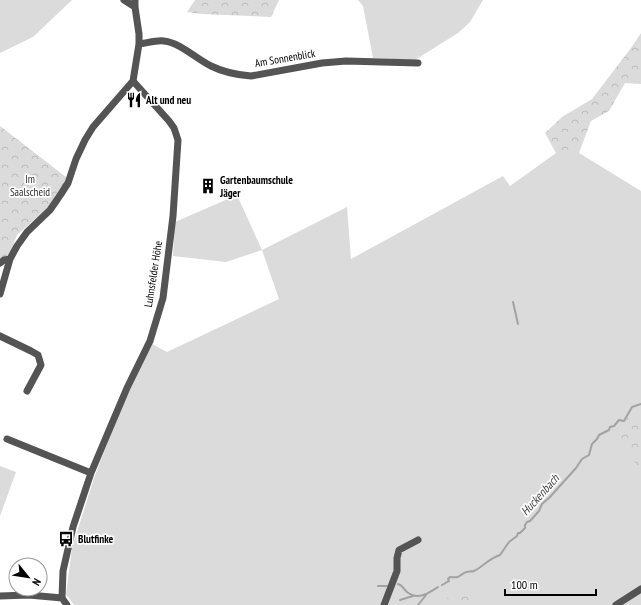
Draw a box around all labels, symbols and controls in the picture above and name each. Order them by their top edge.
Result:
street label: Am Sonnenblick [254,46,317,70]
restaurant icon: Alt und neu [125,91,143,109]
place label: Alt und neu [145,93,191,107]
park label: Im Saalscheid [10,172,50,199]
place label: Gartenbaumschule Jäger [219,173,293,200]
building icon: Gartenbaumschule Jäger [199,177,217,195]
street label: Luhnsfelder Höhe [141,239,165,308]
water label: Huckenbach [517,470,562,518]
bus stop icon: Blutfinke [57,530,75,548]
place label: Blutfinke [78,532,114,546]
north arrow [8,557,48,597]
scale bar [505,571,596,597]
text: N [29,576,44,588]
text: 100 m [511,577,538,592]

